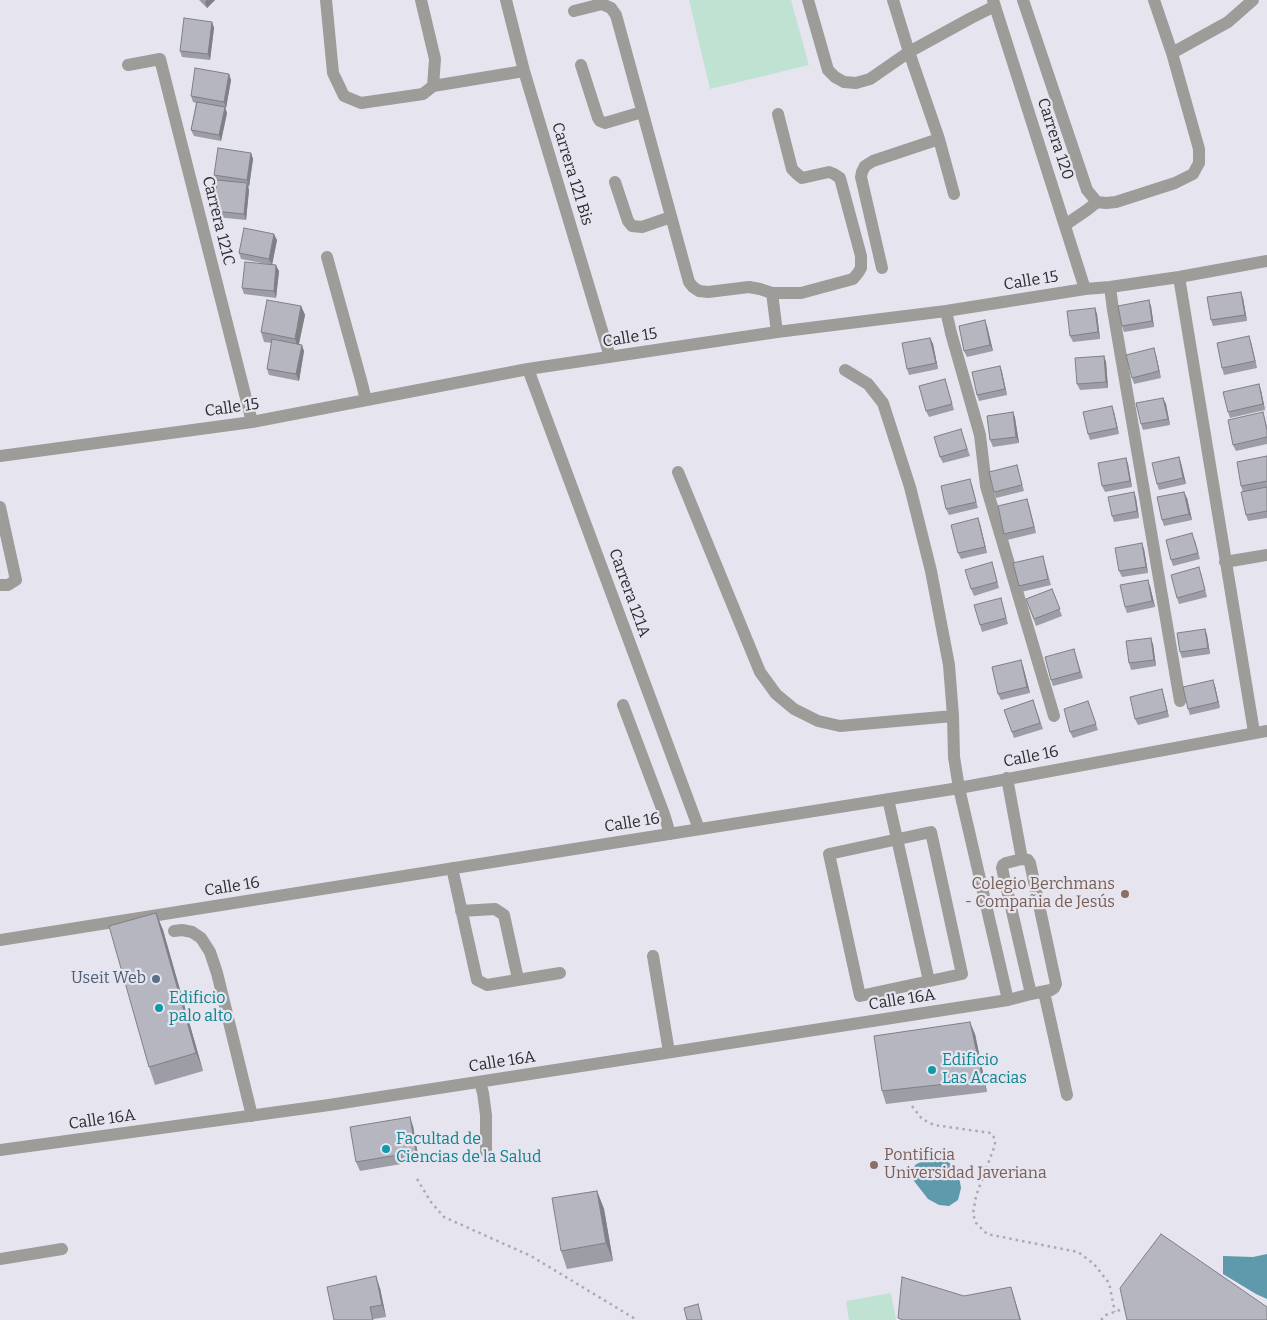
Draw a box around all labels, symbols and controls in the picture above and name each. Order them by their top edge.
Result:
street label: Carrera 120 [1033,96,1077,182]
street label: Carrera 121 Bis [547,120,597,228]
street label: Carrera 121C [198,174,238,268]
street label: Calle 15 [1002,267,1060,295]
street label: Calle 15 [601,324,659,352]
street label: Calle 15 [203,395,261,421]
street label: Carrera 121A [604,546,654,640]
street label: Calle 16 [1002,742,1060,772]
street label: Calle 16 [603,809,661,837]
street label: Calle 16 [203,873,261,901]
place label: Colegio Berchmans - Compañia de Jesús [965,875,1115,913]
marker: Colegio Berchmans - Compañia de Jesús [1119,888,1131,900]
place label: Useit Web [71,969,146,989]
marker: Useit Web [150,973,162,985]
street label: Calle 16A [867,985,937,1015]
place label: Edificio palo alto [169,989,232,1027]
marker: Edificio palo alto [153,1002,165,1014]
street label: Calle 16A [467,1047,537,1077]
place label: Edificio Las Acacias [942,1051,1027,1089]
marker: Edificio Las Acacias [926,1064,938,1076]
street label: Calle 16A [67,1106,137,1134]
place label: Facultad de Ciencias de la Salud [396,1130,541,1168]
marker: Facultad de Ciencias de la Salud [380,1143,392,1155]
place label: Pontificia Universidad Javeriana [884,1146,1047,1184]
marker: Pontificia Universidad Javeriana [868,1159,880,1171]

